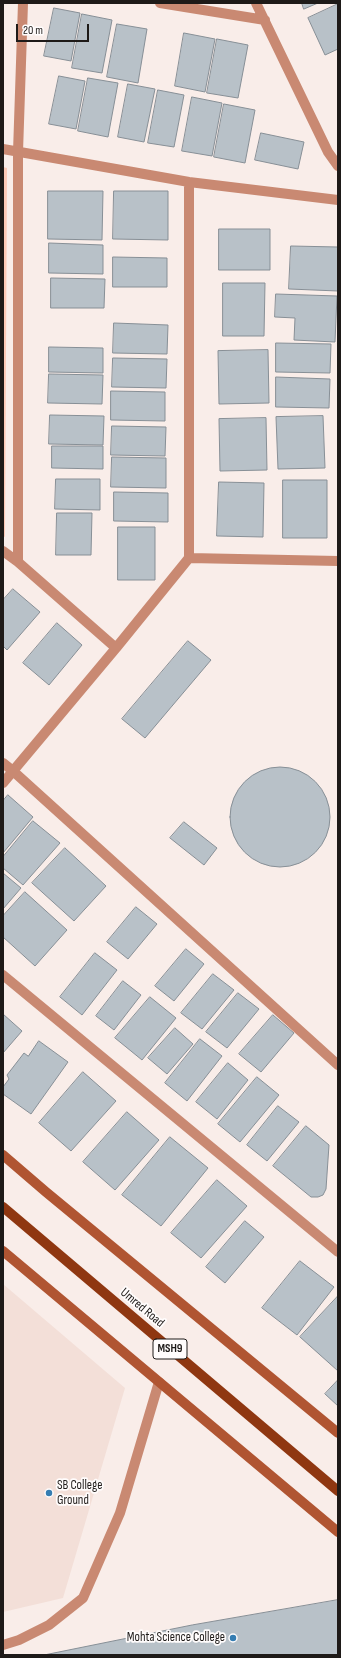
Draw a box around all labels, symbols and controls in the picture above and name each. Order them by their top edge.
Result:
scale bar [18,16,91,42]
text: 20 m [23,23,43,38]
street label: Umred Road [117,1285,167,1331]
road number: MSH9 [153,1339,187,1359]
place label: SB College Ground [57,1478,102,1509]
marker: SB College Ground [44,1488,54,1498]
place label: Mohta Science College [127,1630,225,1646]
marker: Mohta Science College [228,1633,238,1643]

